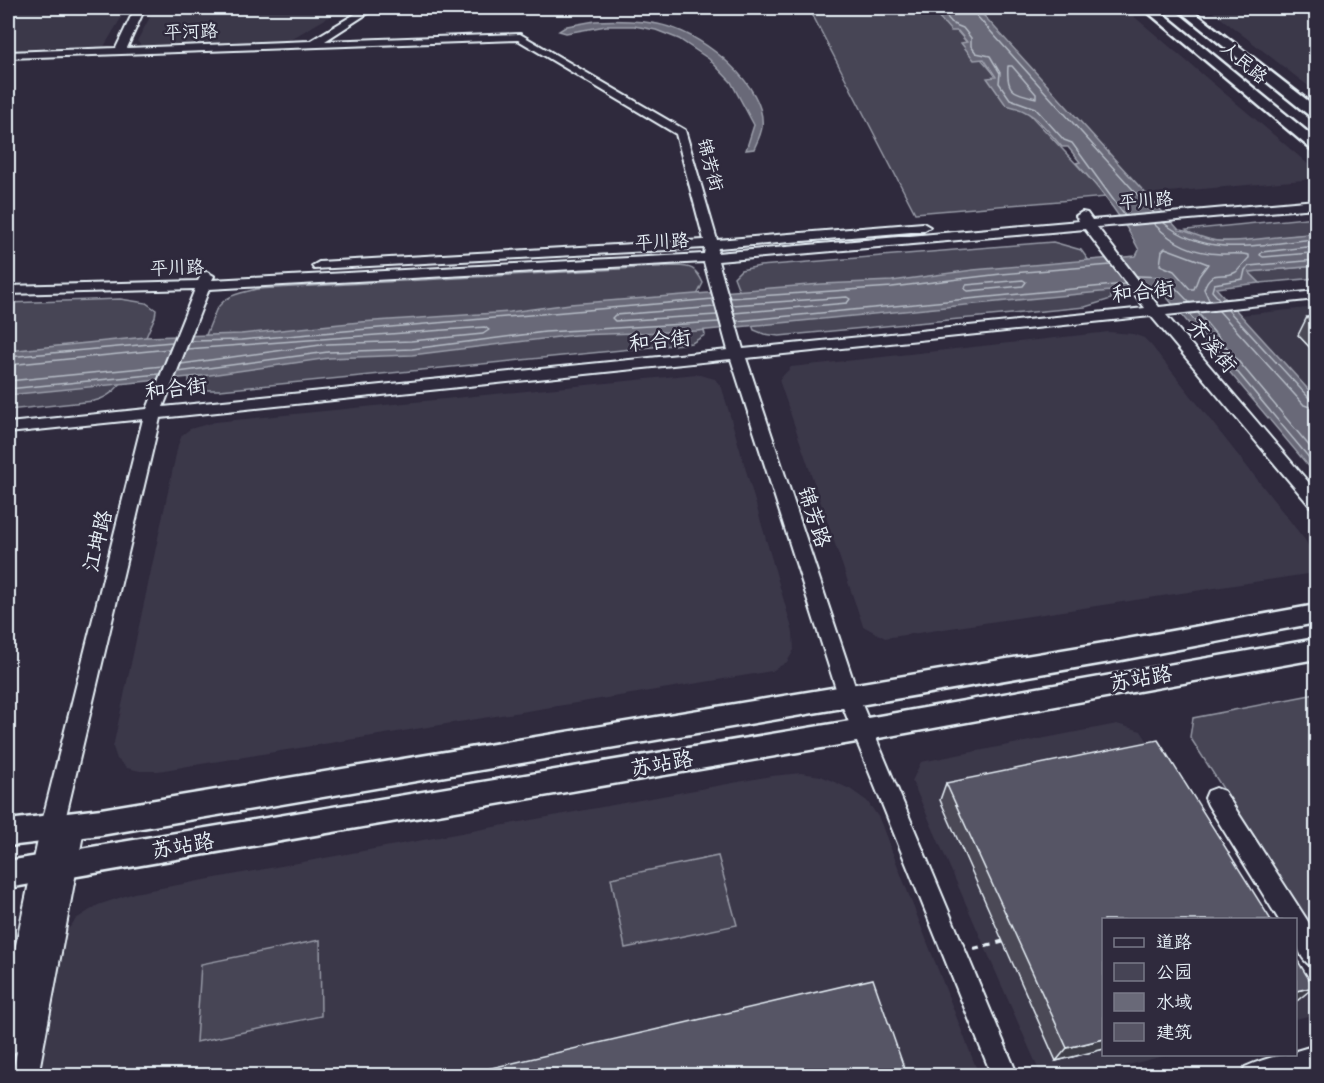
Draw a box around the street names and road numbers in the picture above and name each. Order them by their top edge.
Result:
street label: 平河路 [164,20,218,44]
street label: 人民路 [1216,37,1272,89]
street label: 锦芳街 [692,136,728,194]
street label: 平川路 [1118,187,1174,215]
street label: 平川路 [634,229,690,255]
street label: 平川路 [150,256,204,280]
street label: 和合街 [1110,275,1176,309]
street label: 齐溪街 [1181,313,1243,379]
street label: 和合街 [627,324,693,358]
street label: 和合街 [143,372,209,406]
street label: 锦芳路 [791,483,837,551]
street label: 江坤路 [77,507,119,575]
street label: 苏站路 [1108,660,1174,698]
street label: 苏站路 [629,745,695,783]
street label: 苏站路 [150,827,216,865]

